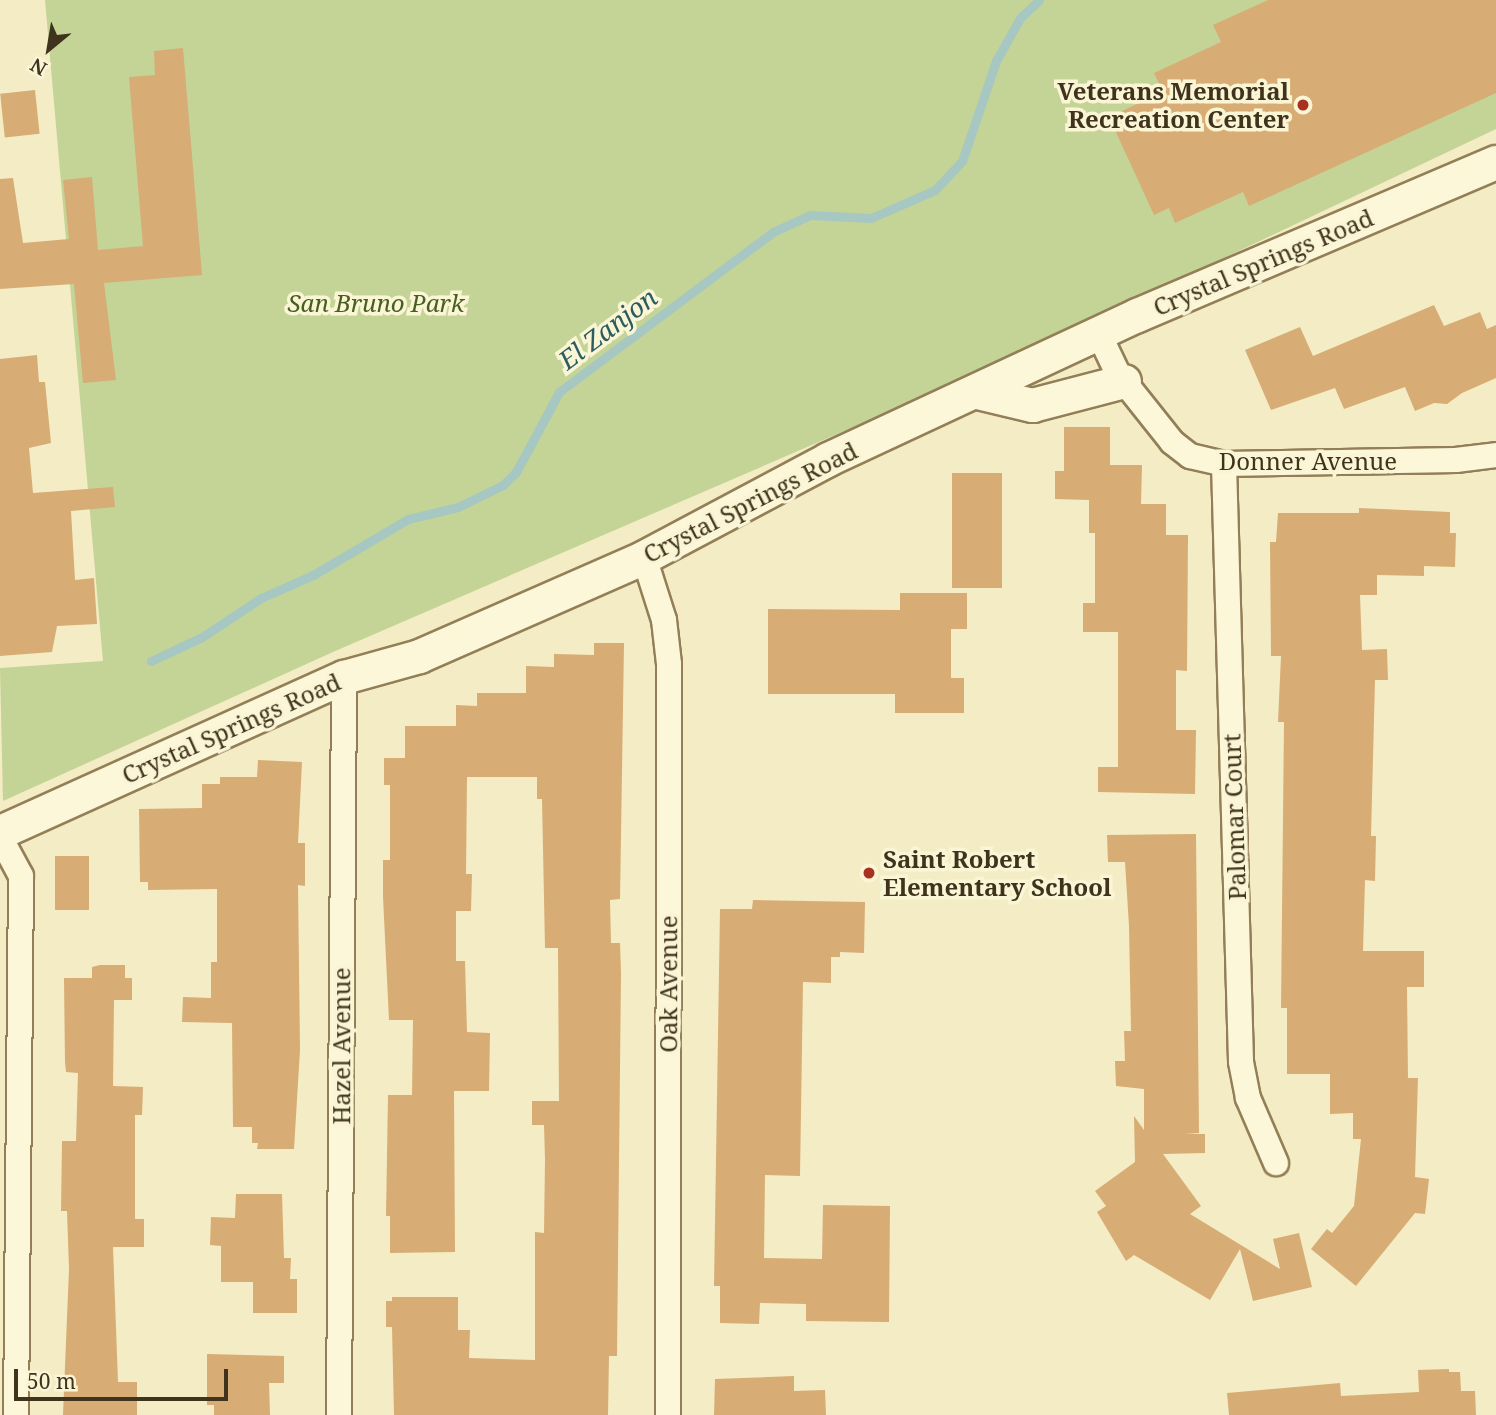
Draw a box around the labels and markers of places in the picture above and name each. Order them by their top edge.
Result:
place label: Veterans Memorial Recreation Center [1057,77,1289,133]
marker: Veterans Memorial Recreation Center [1295,97,1311,113]
place label: Saint Robert Elementary School [883,845,1112,901]
marker: Saint Robert Elementary School [861,865,877,881]

